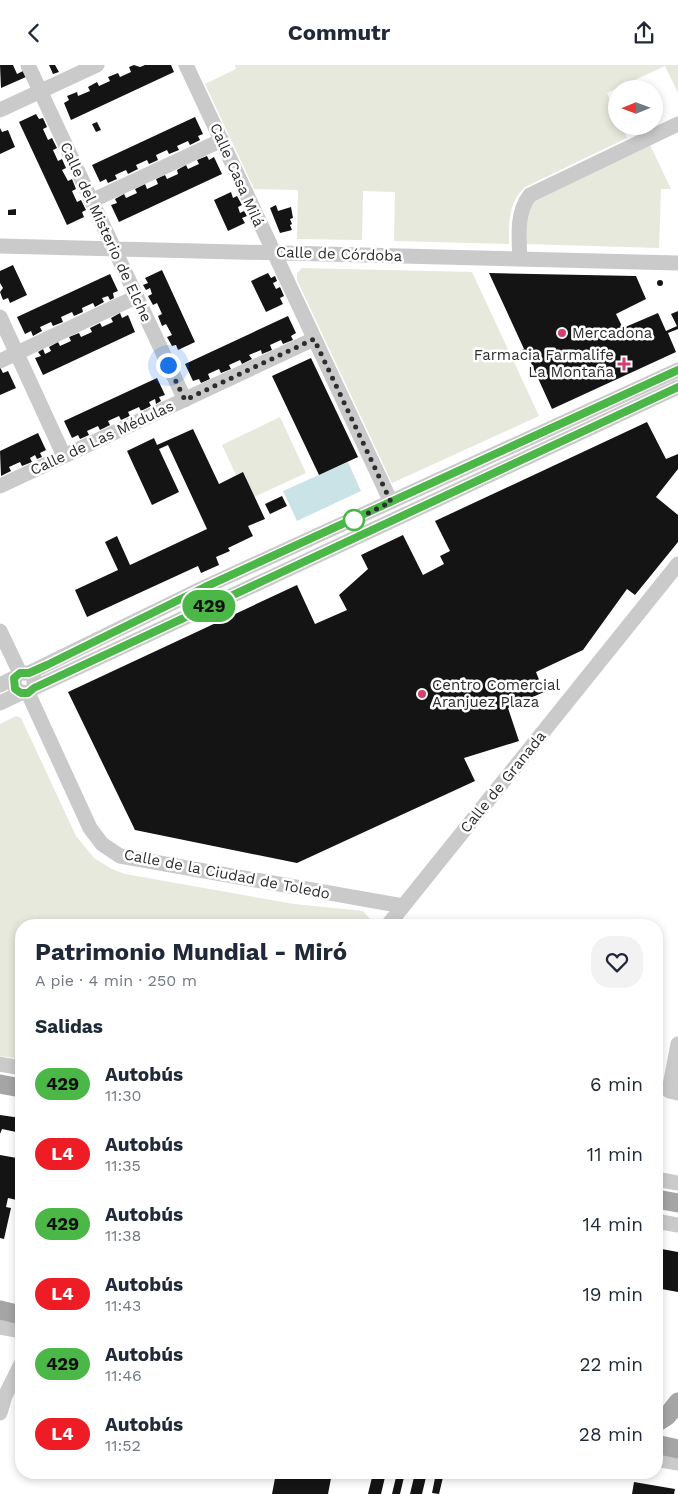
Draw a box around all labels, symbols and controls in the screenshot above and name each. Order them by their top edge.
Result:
icon: back [20,19,48,47]
icon: share [630,19,658,47]
text: Commutr [288,20,390,45]
north arrow [608,80,662,135]
map controls [608,80,663,135]
street label: Calle Casa Milá [206,120,268,230]
street label: Calle del Misterio de Elche [56,139,156,325]
street label: Calle de Córdoba [276,243,403,265]
place label: Mercadona [572,324,653,342]
marker: Mercadona [556,327,568,339]
place label: Farmacia Farmalife La Montaña [474,346,615,381]
your location [156,353,181,378]
marker: Farmacia Farmalife La Montaña [618,358,630,370]
street label: Calle de Las Médulas [27,397,177,479]
unlabelled marker [343,509,365,531]
line badge: 429 [180,590,238,622]
text: 429 [192,595,226,616]
place label: Centro Comercial Aranjuez Plaza [432,676,560,711]
marker: Centro Comercial Aranjuez Plaza [416,688,428,700]
street label: Calle de Granada [456,727,550,837]
street label: Calle de la Ciudad de Toledo [122,845,332,903]
button: heart [591,936,643,988]
text: Patrimonio Mundial - Miró [35,938,347,966]
text: A pie · 4 min · 250 m [35,971,197,990]
text: Salidas [35,1015,103,1038]
text: Autobús [105,1063,183,1086]
text: 429 [46,1073,79,1094]
text: 6 min [590,1073,643,1096]
text: 11:30 [105,1086,142,1105]
text: Autobús [105,1133,183,1156]
text: L4 [51,1143,74,1164]
text: 11 min [587,1143,643,1166]
text: 11:35 [105,1156,141,1175]
text: Autobús [105,1203,183,1226]
text: 429 [46,1213,79,1234]
text: 14 min [583,1213,643,1236]
text: 11:38 [105,1226,141,1245]
text: Autobús [105,1273,183,1296]
text: L4 [51,1283,74,1304]
text: 19 min [582,1283,643,1306]
text: 11:43 [105,1296,141,1315]
text: Autobús [105,1343,183,1366]
text: 429 [46,1353,79,1374]
text: 22 min [579,1353,643,1376]
text: 11:46 [105,1366,142,1385]
text: Autobús [105,1413,183,1436]
text: L4 [51,1423,74,1444]
text: 28 min [579,1423,643,1446]
text: 11:52 [105,1436,141,1455]

